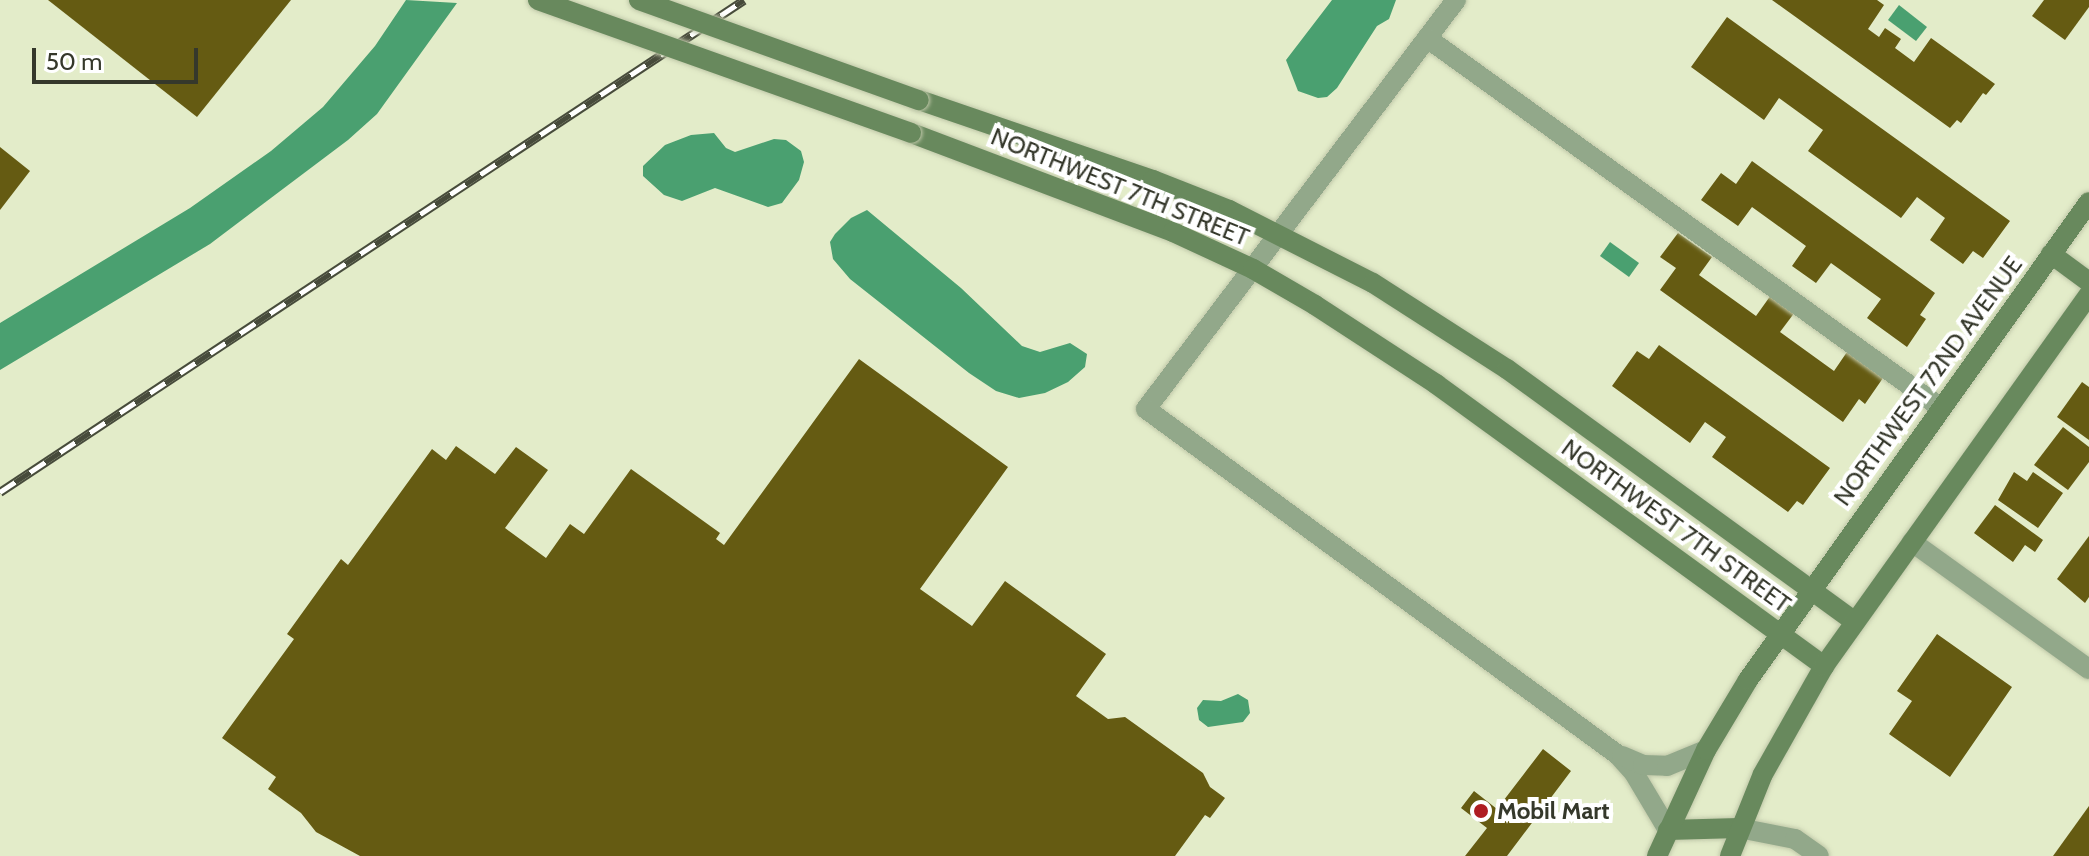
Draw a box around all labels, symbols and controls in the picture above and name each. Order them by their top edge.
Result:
scale bar [36,32,202,82]
text: 50 m [46,47,102,76]
street label: NORTHWEST 7TH STREET [987,122,1253,252]
street label: NORTHWEST 72ND AVENUE [1828,251,2028,511]
street label: NORTHWEST 7TH STREET [1556,433,1796,619]
place label: Mobil Mart [1497,797,1610,825]
marker: Mobil Mart [1472,802,1490,820]

